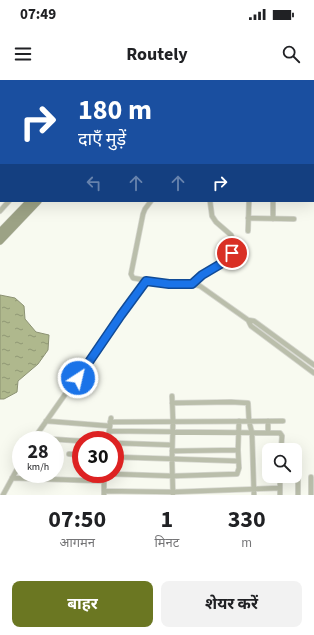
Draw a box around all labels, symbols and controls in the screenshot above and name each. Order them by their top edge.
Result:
text: 07:49 [20,4,56,25]
text: Routely [126,42,188,67]
icon: menu [12,43,34,65]
icon: search [280,43,302,65]
text: 180 m [78,90,152,130]
icon: right [12,96,64,148]
text: दाएँ मुड़ें [78,127,126,152]
icon: left [83,172,105,194]
icon: ahead [125,172,147,194]
icon: ahead [167,172,189,194]
icon: right [209,172,231,194]
pin [215,236,249,270]
icon: arrive [221,242,243,264]
position arrow [57,357,99,399]
speed limit sign: 30 [72,431,124,483]
text: 28 [27,438,49,466]
map controls [262,443,302,483]
button: search [262,443,302,483]
text: km/h [27,460,49,474]
text: 07:50 [48,502,106,537]
text: 1 [161,502,173,537]
text: 330 [228,502,266,537]
text: आगमन [59,534,95,552]
text: मिनट [154,534,179,552]
text: m [241,534,252,552]
button: बाहर [12,581,153,627]
button: शेयर करें [161,581,302,627]

